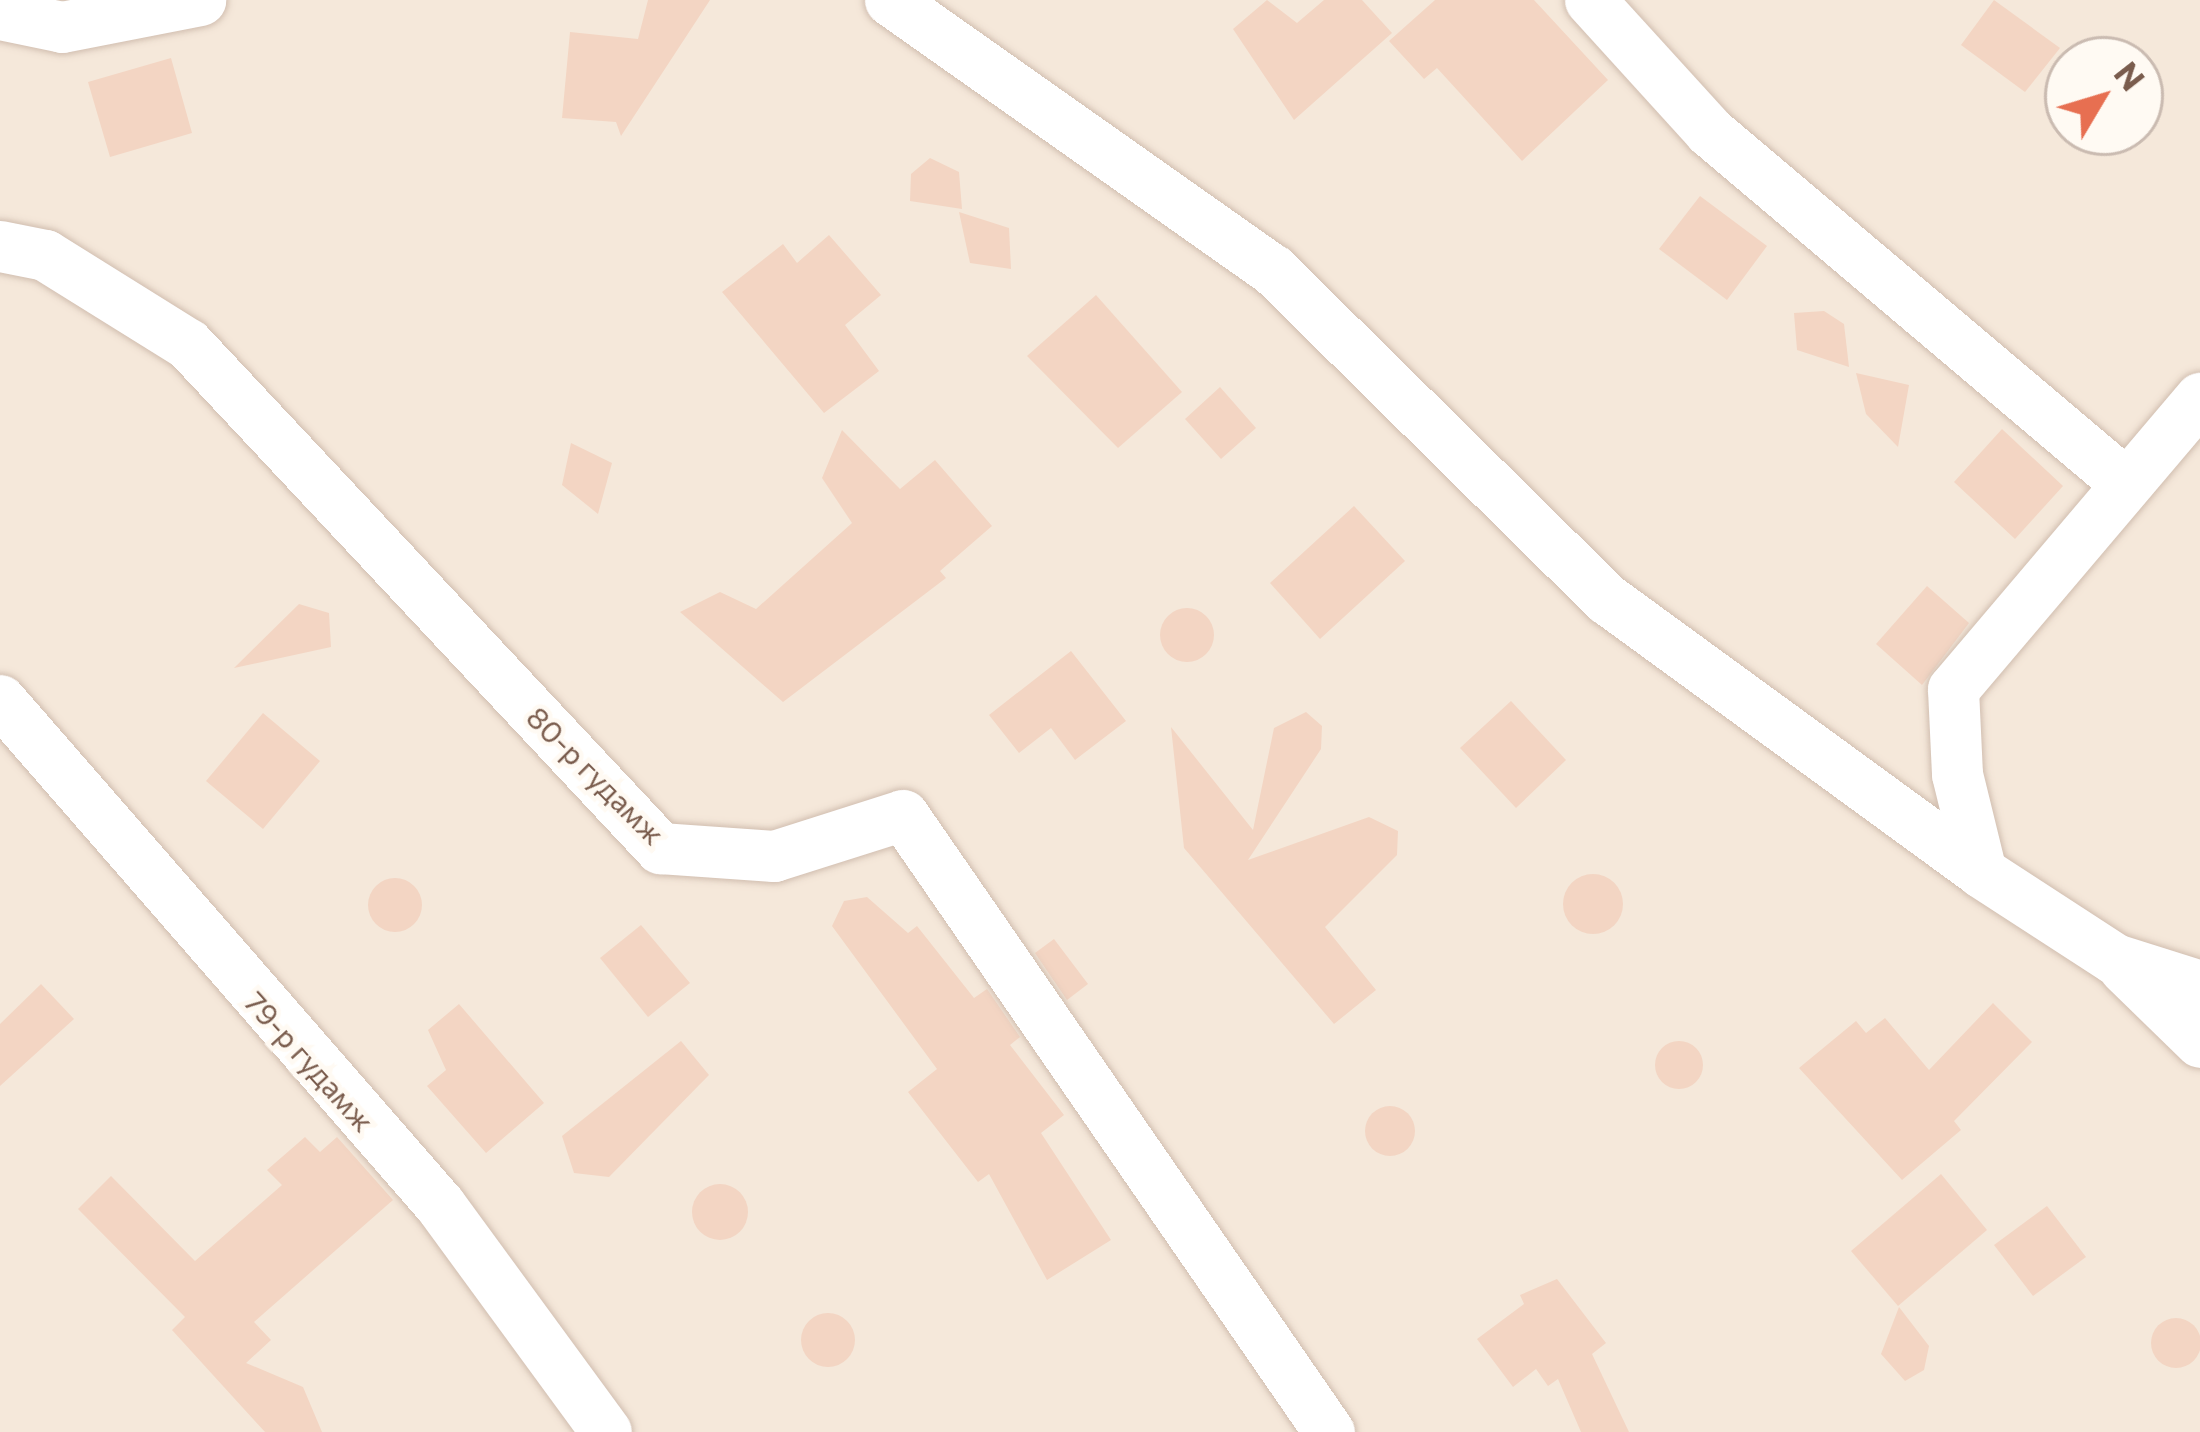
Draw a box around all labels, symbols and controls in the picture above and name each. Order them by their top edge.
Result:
north arrow [2044,36,2164,156]
text: N [2107,53,2154,98]
street label: 80-р гудамж [520,699,672,851]
street label: 79-р гудамж [238,984,382,1138]

